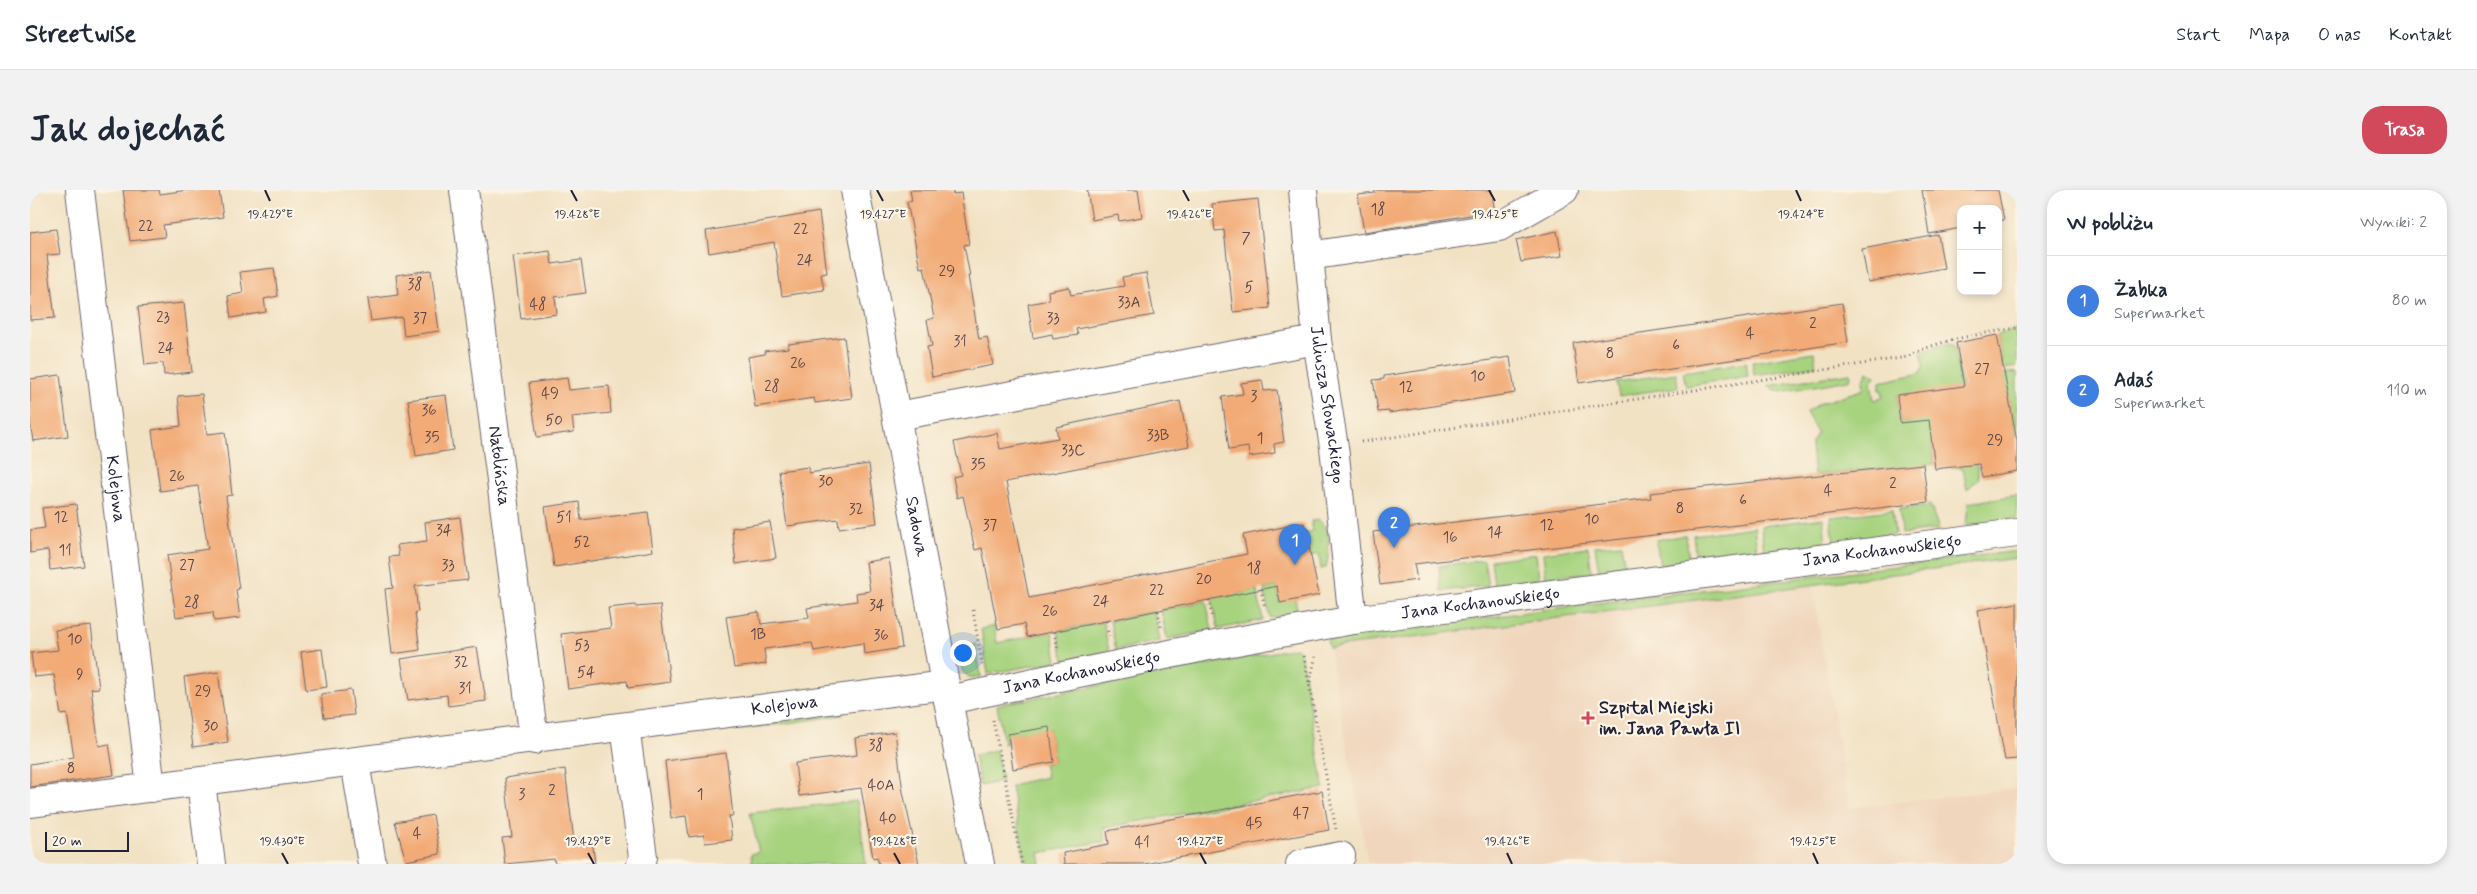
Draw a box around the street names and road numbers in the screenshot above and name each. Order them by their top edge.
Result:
street label: Juliusza Słowackiego [1304,325,1350,485]
street label: Natolińska [482,424,516,507]
street label: Kolejowa [100,454,131,524]
street label: Sadowa [899,494,934,559]
street label: Jana Kochanowskiego [1801,528,1963,573]
street label: Jana Kochanowskiego [1399,581,1561,626]
street label: Jana Kochanowskiego [1000,644,1162,700]
street label: Kolejowa [750,689,820,722]

